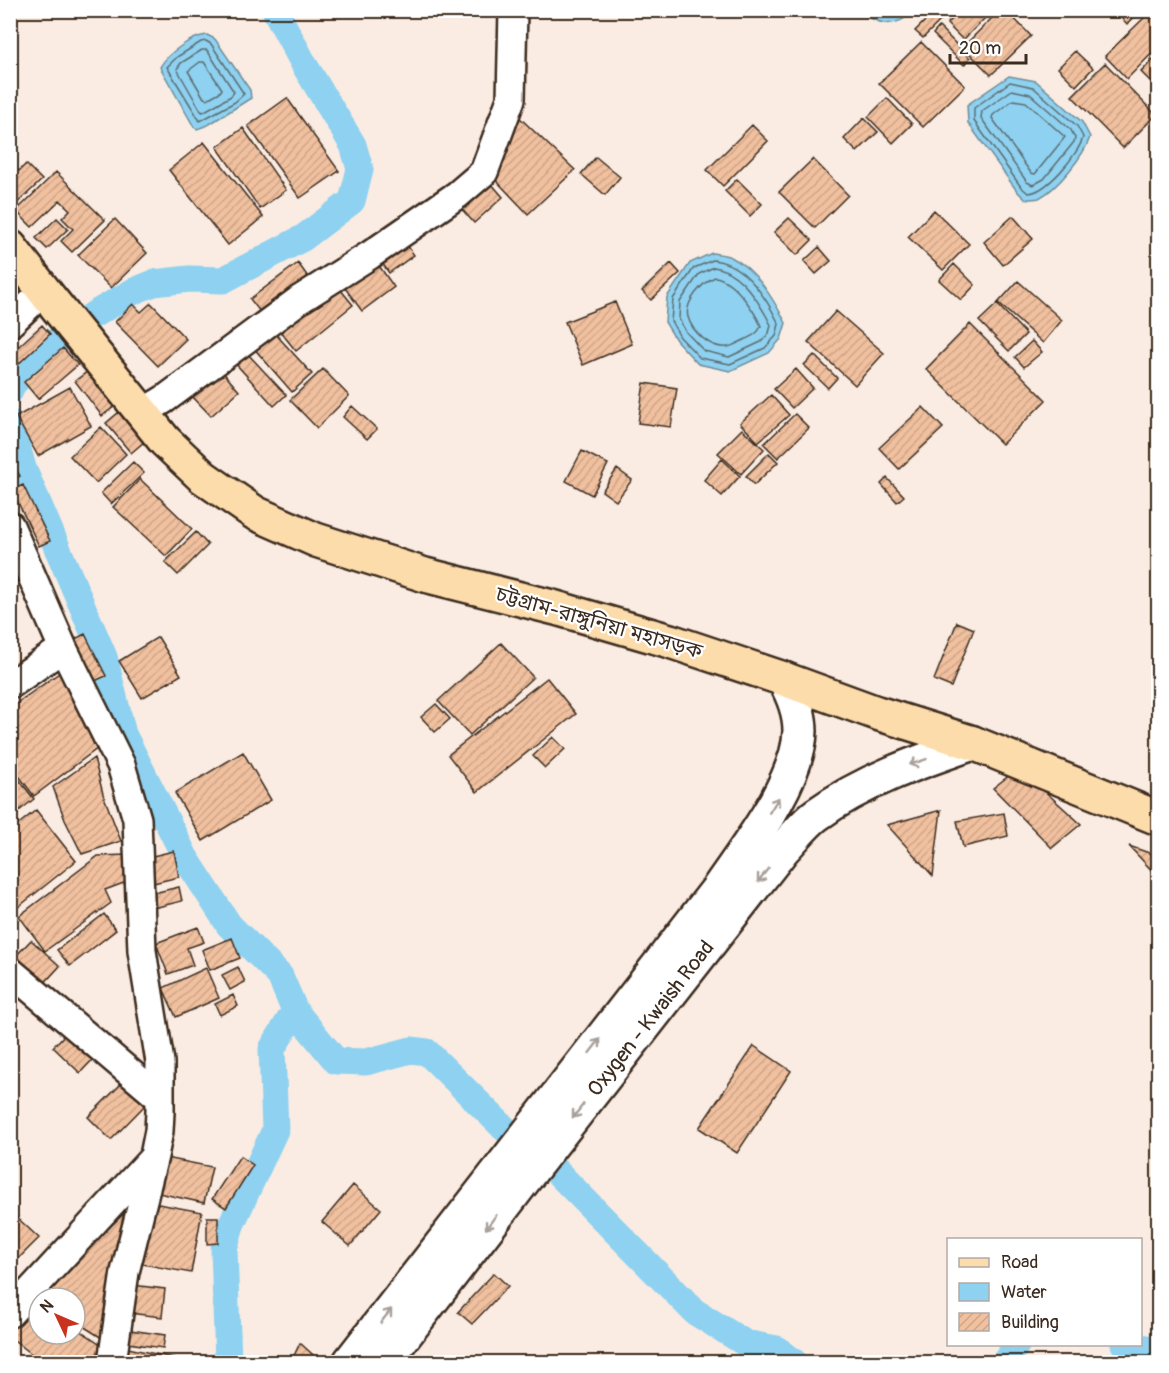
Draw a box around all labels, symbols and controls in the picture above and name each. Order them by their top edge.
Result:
scale bar [950,27,1026,65]
text: 20 m [959,37,1001,60]
street label: চট্টগ্রাম-রাঙ্গুনিয়া মহাসড়ক [492,580,706,666]
one-way arrow [909,758,927,769]
one-way arrow [767,796,780,813]
one-way arrow [756,867,769,883]
street label: Oxygen - Kwaish Road [581,935,720,1102]
one-way arrow [589,1038,602,1054]
one-way arrow [571,1103,584,1119]
one-way arrow [485,1214,498,1230]
legend [947,1238,1142,1346]
text: Road [1001,1251,1038,1274]
text: Water [1001,1281,1047,1304]
north arrow [27,1286,87,1346]
text: N [36,1295,58,1317]
one-way arrow [380,1309,393,1325]
text: Building [1001,1311,1059,1334]

